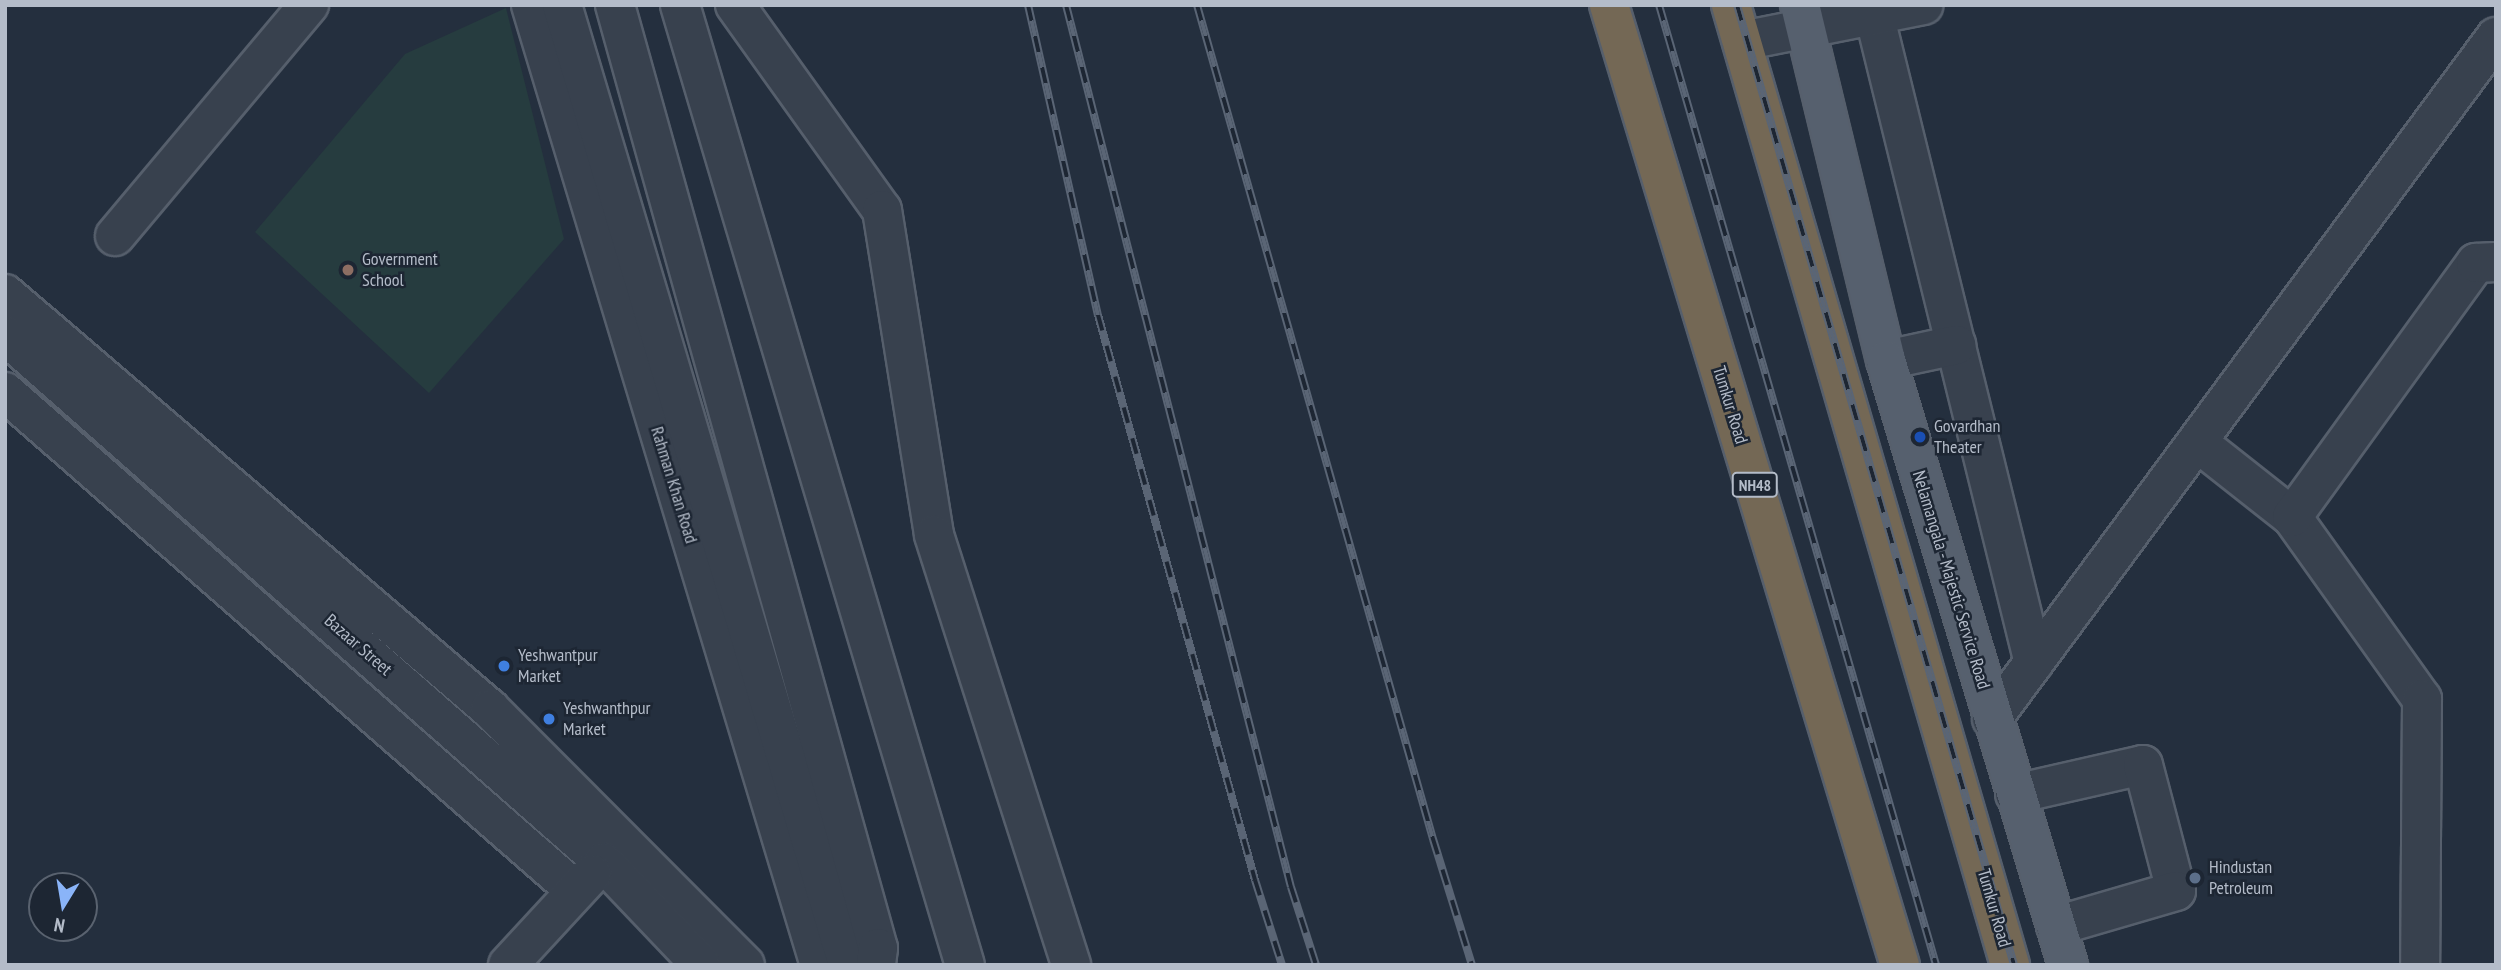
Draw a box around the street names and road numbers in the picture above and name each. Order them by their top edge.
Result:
street label: Tumkur Road [1708,363,1752,447]
street label: Rahman Khan Road [646,424,702,546]
street label: Nelamangala - Majestic Service Road [1907,467,1995,693]
road number: NH48 [1730,472,1780,498]
street label: Bazaar Street [320,610,396,680]
street label: Tumkur Road [1973,866,2015,950]

